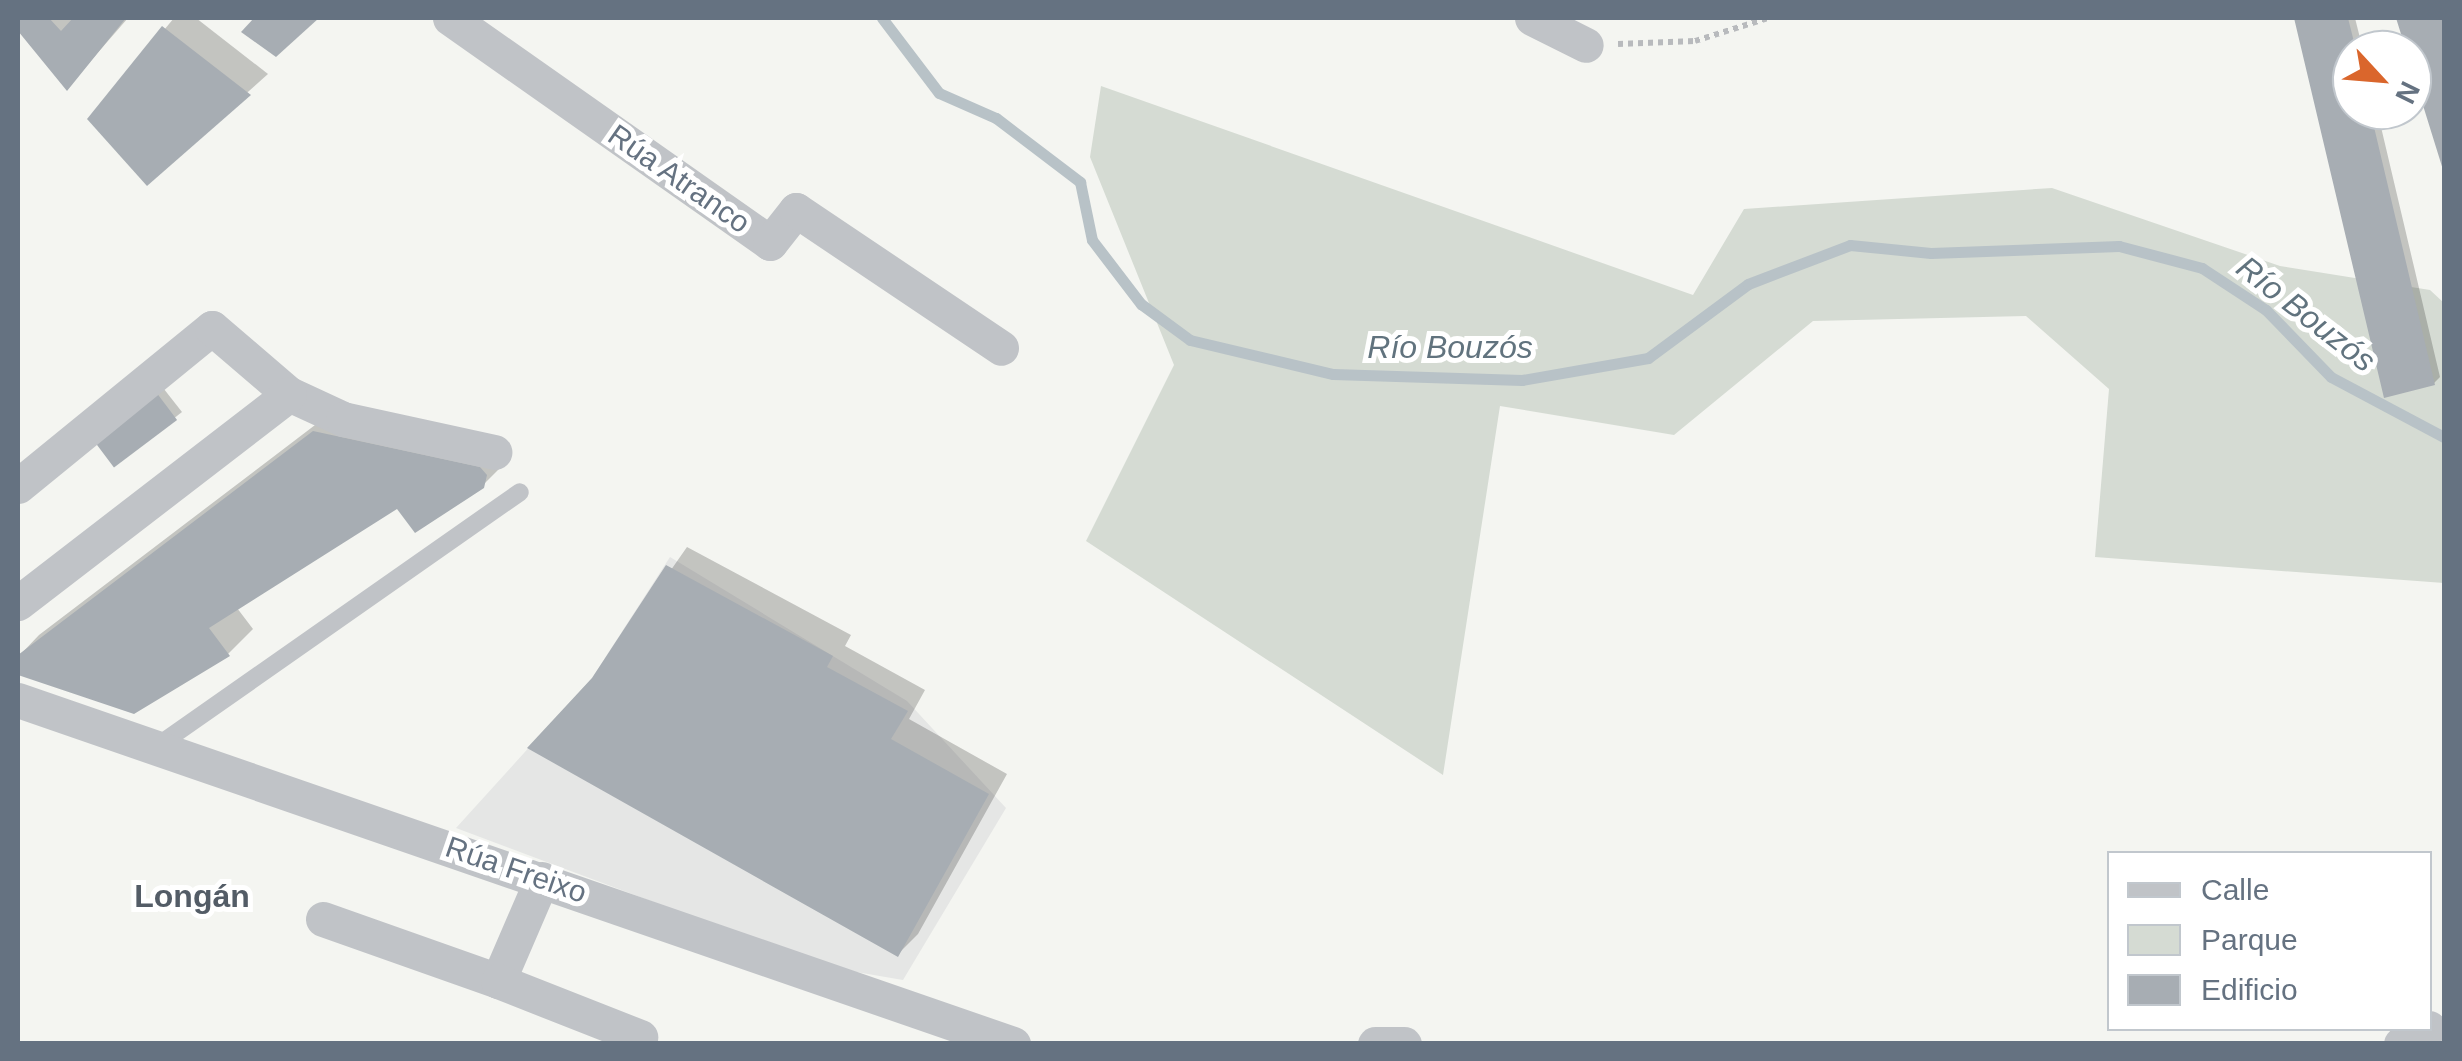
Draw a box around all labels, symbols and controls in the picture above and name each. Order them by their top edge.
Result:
north arrow [2332,30,2432,130]
text: N [2389,77,2426,108]
street label: Rúa Atranco [600,116,758,242]
water label: Río Bouzós [2229,248,2383,380]
water label: Río Bouzós [1367,328,1533,366]
street label: Rúa Freixo [441,829,591,911]
legend [2107,851,2432,1031]
text: Calle [2201,873,2269,906]
district label: Longán [134,877,250,915]
text: Parque [2201,923,2298,956]
text: Edificio [2201,973,2298,1006]

